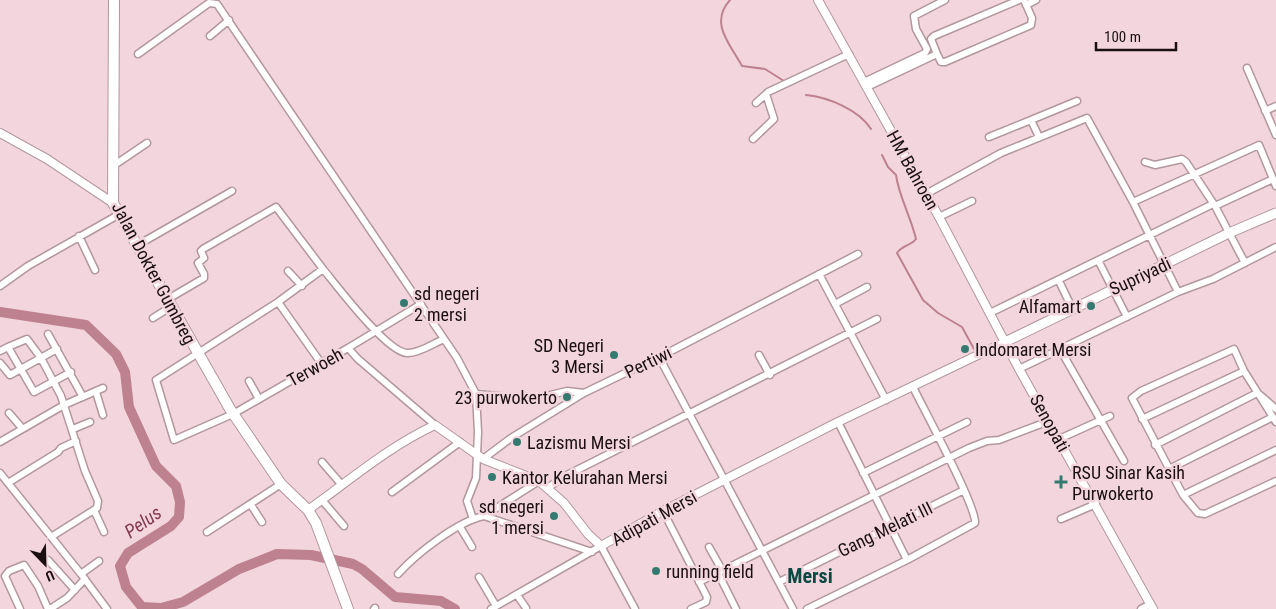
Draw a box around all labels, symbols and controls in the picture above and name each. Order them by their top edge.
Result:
scale bar [1096,20,1176,52]
text: 100 m [1104,28,1141,46]
street label: HM Bahroen [883,127,943,213]
street label: Jalan Dokter Gumbreg [108,198,200,348]
street label: Supriyadi [1106,253,1174,299]
place label: sd negeri 2 mersi [414,283,479,325]
place label: Alfamart [1019,296,1081,317]
marker: sd negeri 2 mersi [398,297,410,309]
marker: Alfamart [1085,300,1097,312]
place label: SD Negeri 3 Mersi [534,335,604,377]
place label: Indomaret Mersi [975,339,1091,360]
street label: Pertiwi [621,342,675,382]
street label: Terwoeh [283,343,347,391]
marker: Indomaret Mersi [959,343,971,355]
marker: SD Negeri 3 Mersi [608,349,620,361]
place label: 23 purwokerto [455,387,557,408]
marker: 23 purwokerto [561,391,573,403]
street label: Senopati [1026,391,1074,455]
place label: Lazismu Mersi [527,432,631,453]
marker: Lazismu Mersi [511,436,523,448]
place label: RSU Sinar Kasih Purwokerto [1072,462,1185,504]
place label: Kantor Kelurahan Mersi [502,467,668,488]
marker: Kantor Kelurahan Mersi [486,471,498,483]
marker: RSU Sinar Kasih Purwokerto [1054,475,1068,489]
street label: Adipati Mersi [608,486,700,550]
place label: sd negeri 1 mersi [479,496,544,538]
street label: Gang Melati III [834,497,936,561]
water label: Pelus [120,501,166,543]
marker: sd negeri 1 mersi [548,510,560,522]
north arrow [20,539,70,589]
place label: running field [666,561,754,582]
district label: Mersi [787,564,833,588]
marker: running field [650,565,662,577]
text: U [43,567,57,585]

